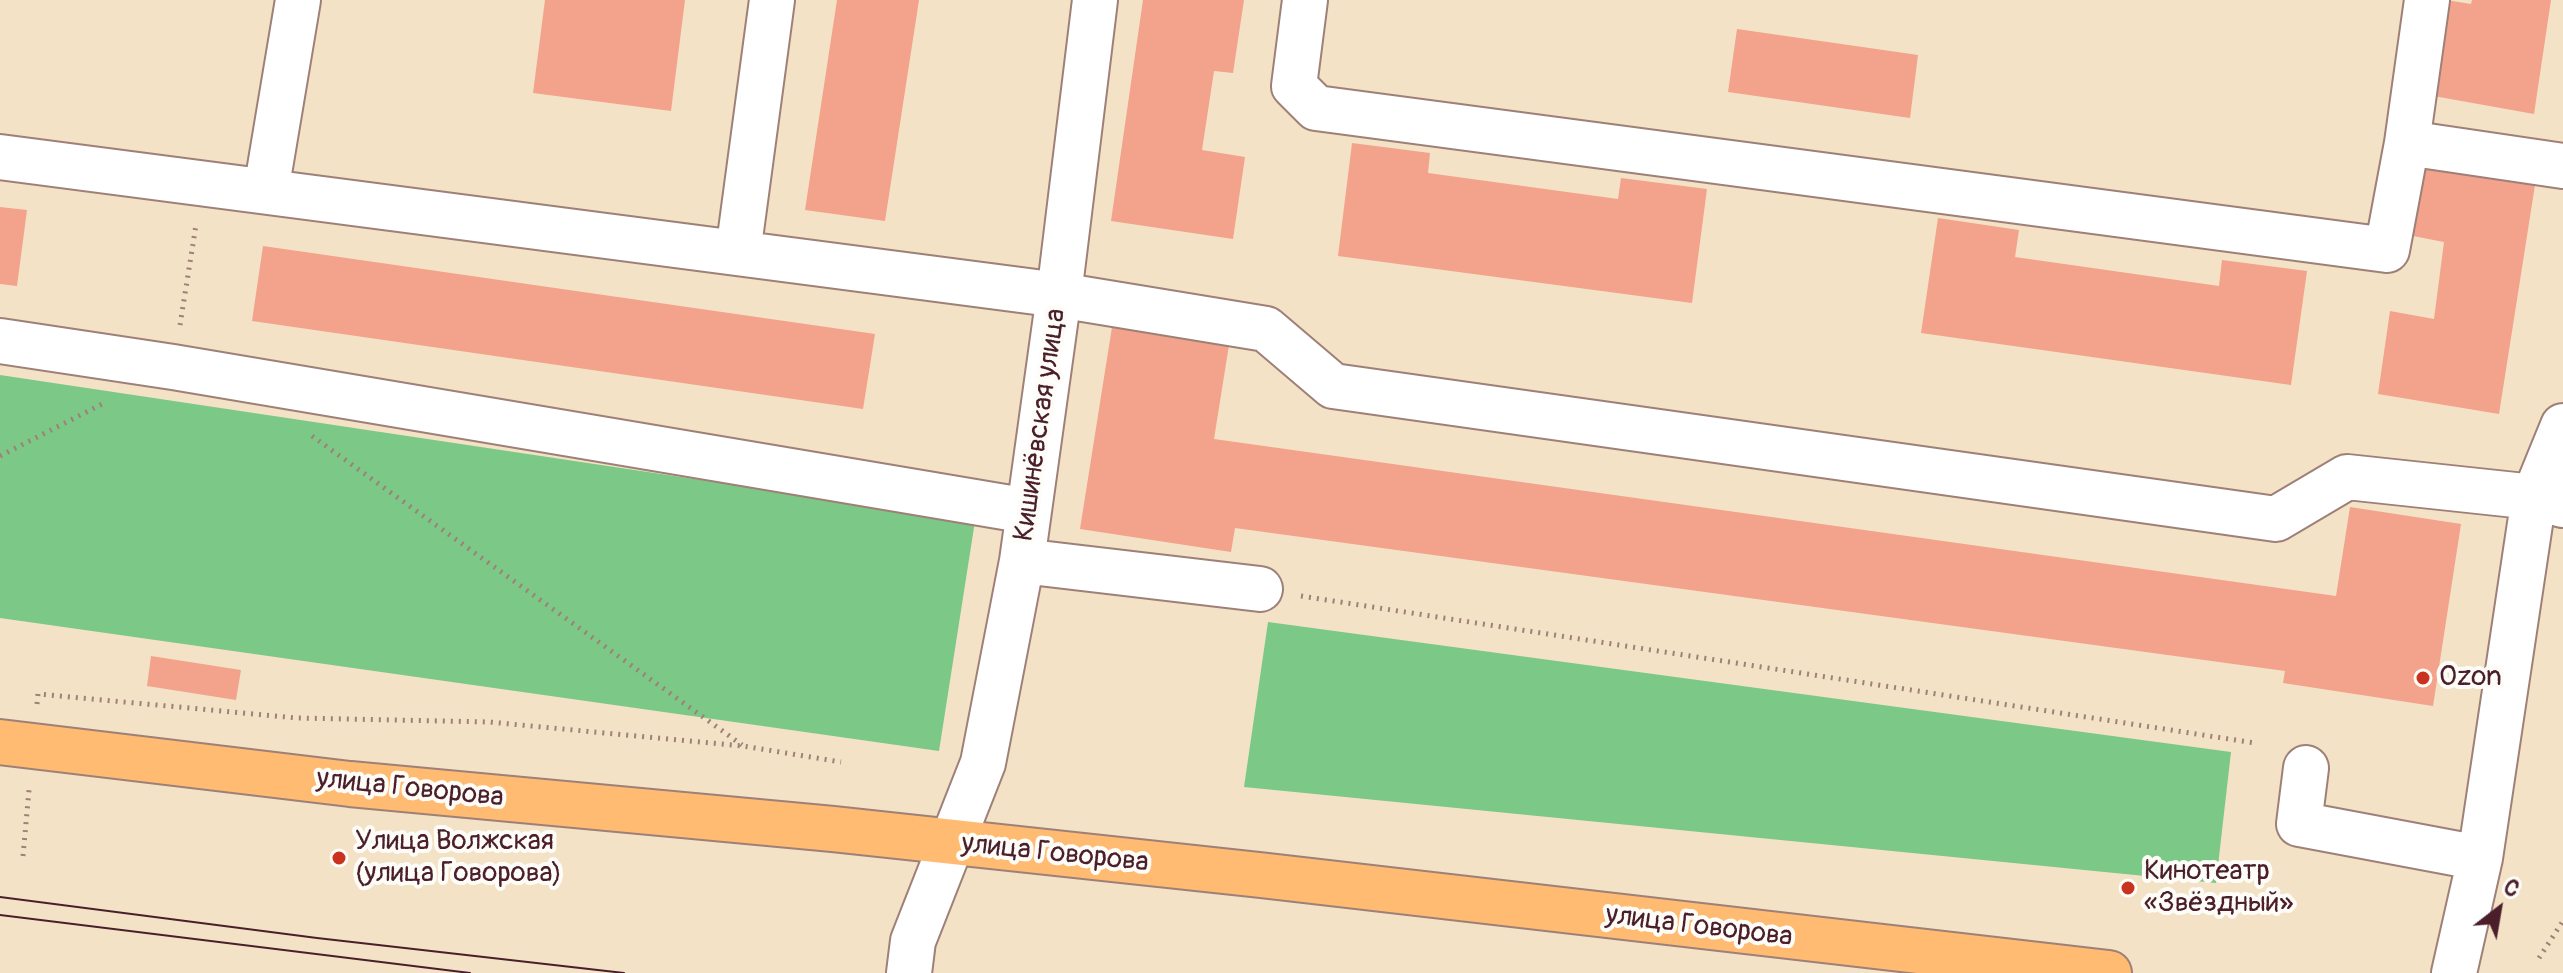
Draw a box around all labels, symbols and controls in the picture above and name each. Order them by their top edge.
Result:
street label: Кишинёвская улица [1008,307,1074,543]
place label: Ozon [2439,661,2502,695]
marker: Ozon [2414,669,2432,687]
street label: улица Говорова [315,762,505,816]
place label: Улица Волжская (улица Говорова) [355,825,562,891]
street label: улица Говорова [960,827,1150,881]
marker: Улица Волжская (улица Говорова) [330,849,348,867]
place label: Кинотеатр «Звёздный» [2144,855,2294,921]
north arrow [2459,869,2539,949]
text: С [2498,873,2524,904]
marker: Кинотеатр «Звёздный» [2119,879,2137,897]
street label: улица Говорова [1604,899,1794,955]

